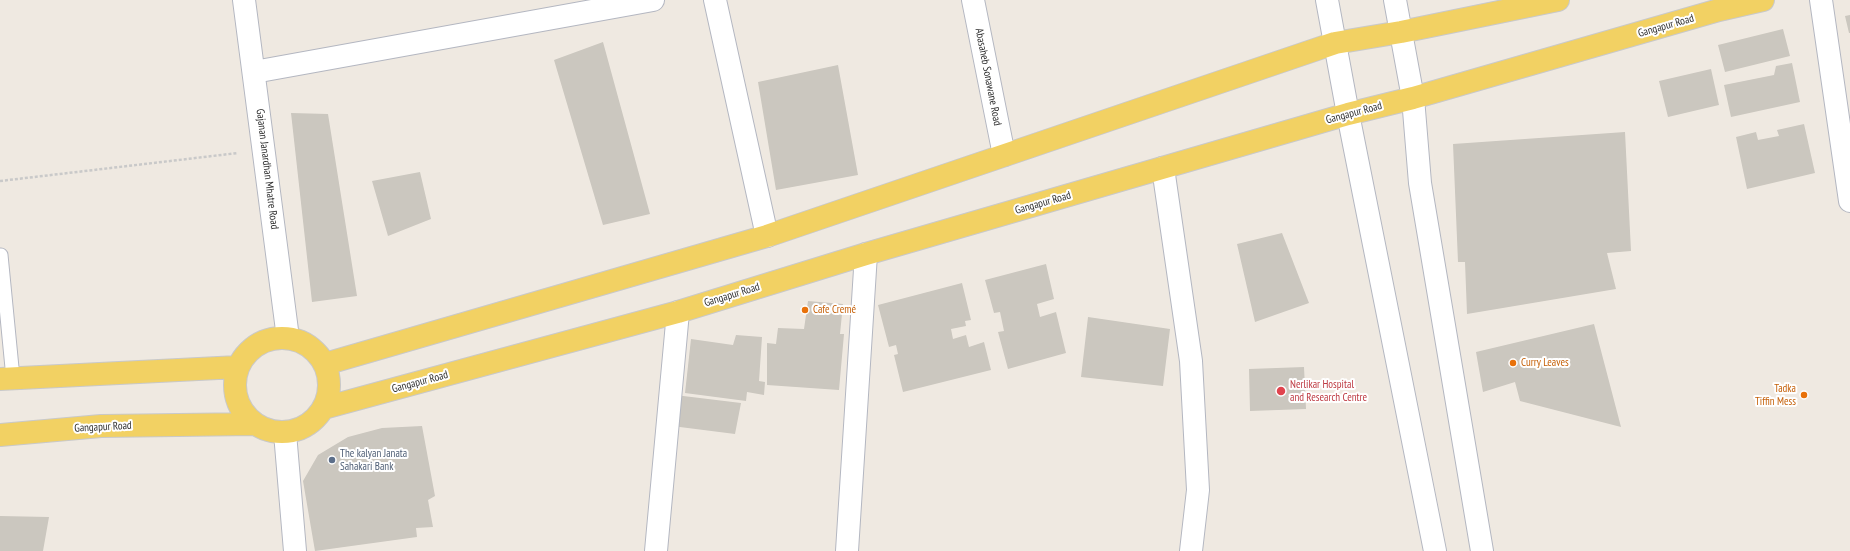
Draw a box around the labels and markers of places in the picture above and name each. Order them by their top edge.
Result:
place label: Cafe Cremé [813,303,856,317]
marker: Cafe Cremé [800,305,810,315]
place label: Curry Leaves [1521,356,1569,370]
marker: Curry Leaves [1508,358,1518,368]
place label: Nerlikar Hospital and Research Centre [1290,378,1367,404]
place label: Tadka Tiffin Mess [1755,382,1796,408]
marker: Nerlikar Hospital and Research Centre [1275,385,1287,397]
marker: Tadka Tiffin Mess [1799,390,1809,400]
place label: The kalyan Janata Sahakari Bank [340,447,407,473]
marker: The kalyan Janata Sahakari Bank [327,455,337,465]

